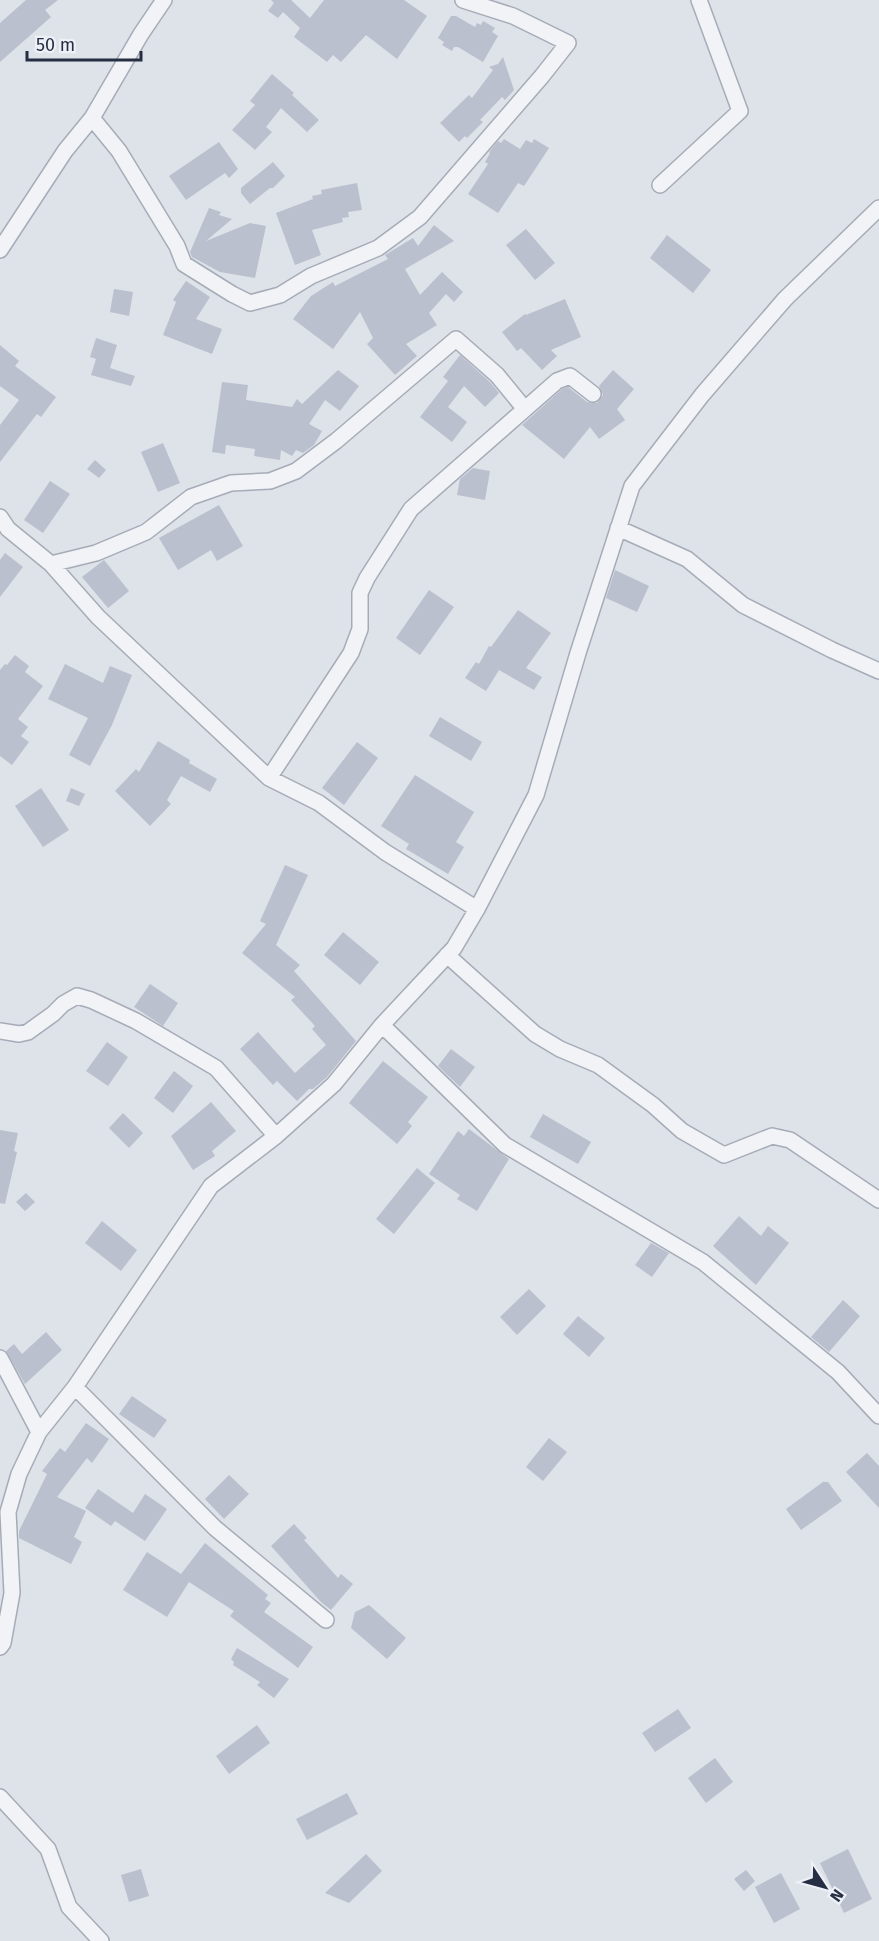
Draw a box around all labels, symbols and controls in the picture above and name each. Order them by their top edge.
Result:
scale bar [27,24,141,62]
text: 50 m [36,34,75,56]
north arrow [795,1857,855,1917]
text: N [826,1886,848,1905]

